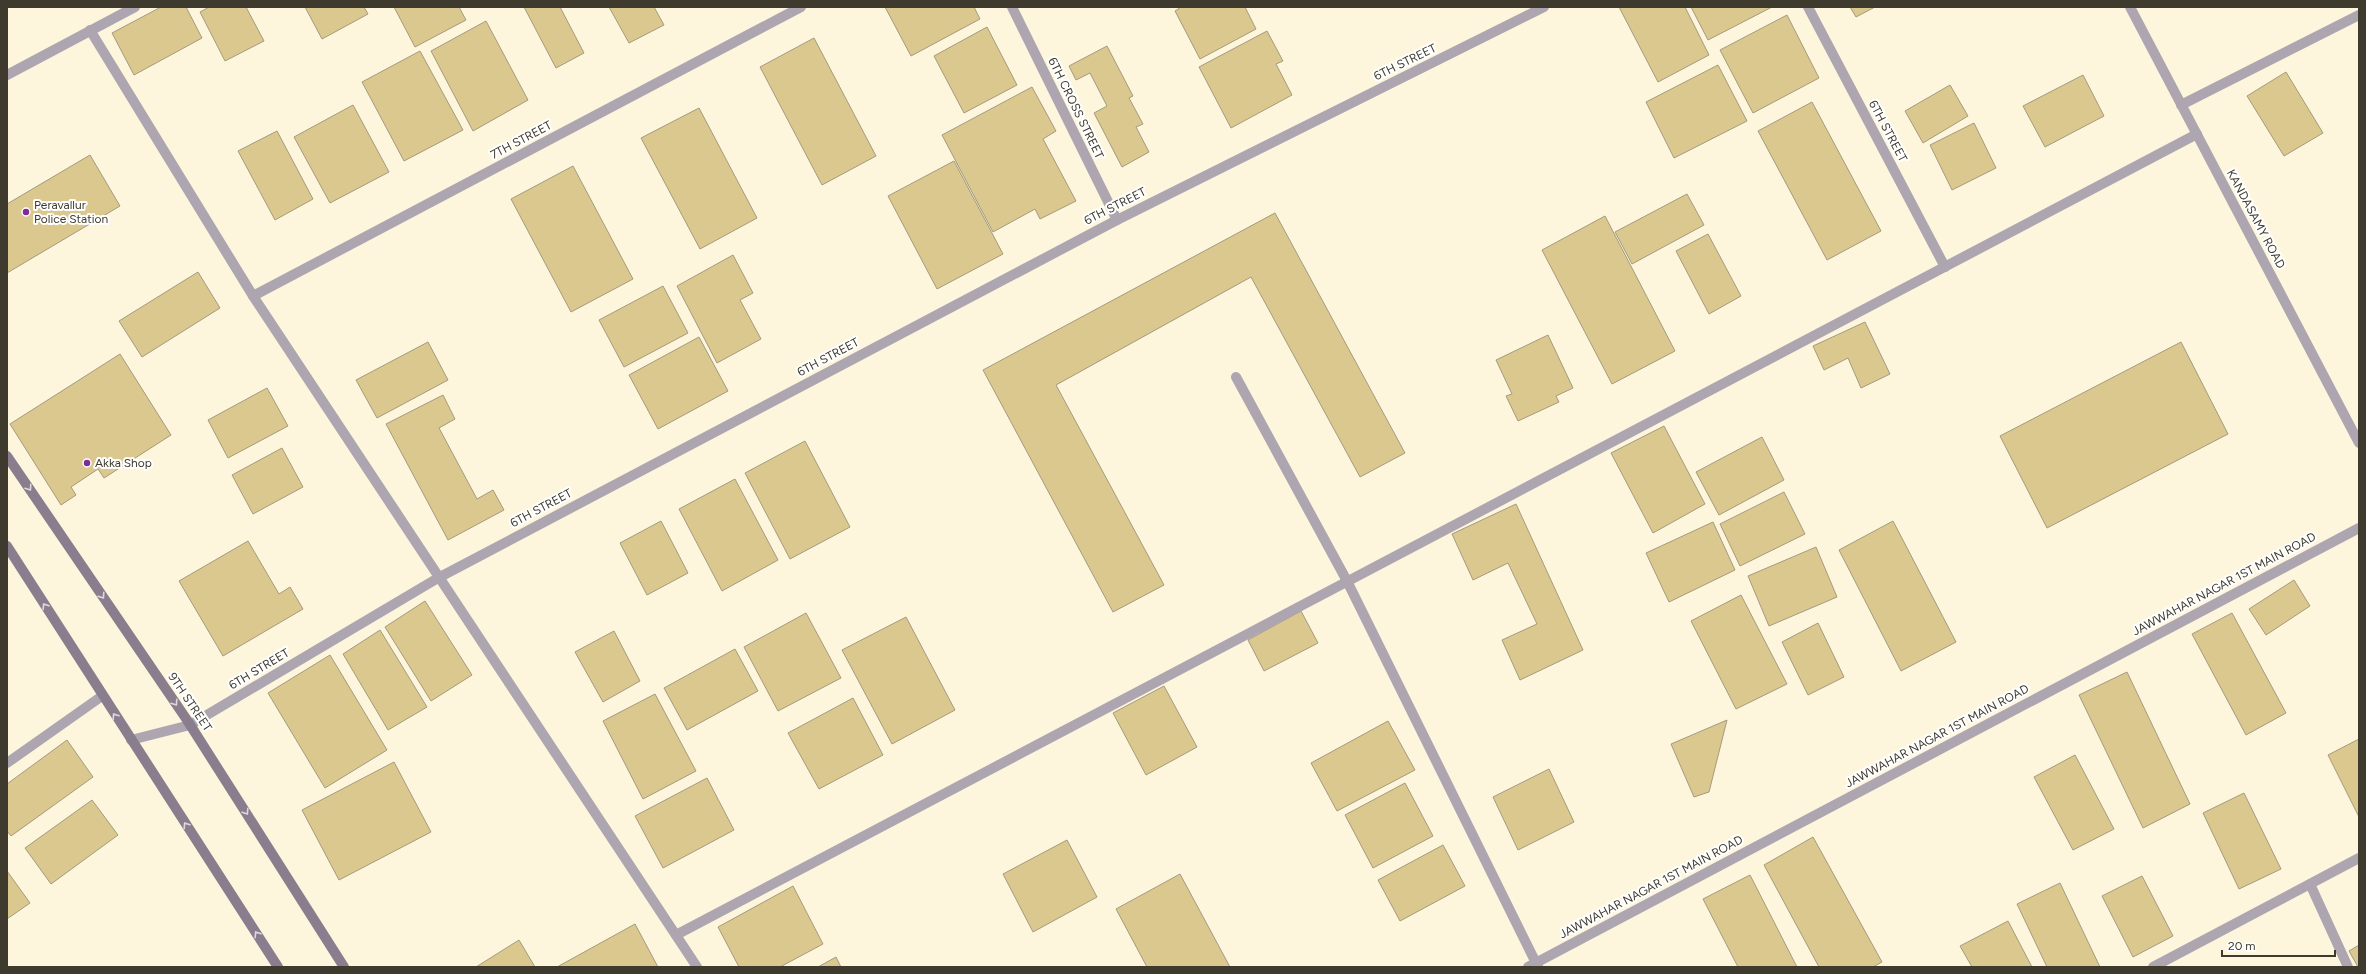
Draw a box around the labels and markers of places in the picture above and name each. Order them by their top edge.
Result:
place label: Peravallur Police Station [34,198,108,226]
marker: Peravallur Police Station [21,207,31,217]
place label: Akka Shop [95,456,152,470]
marker: Akka Shop [82,458,92,468]

